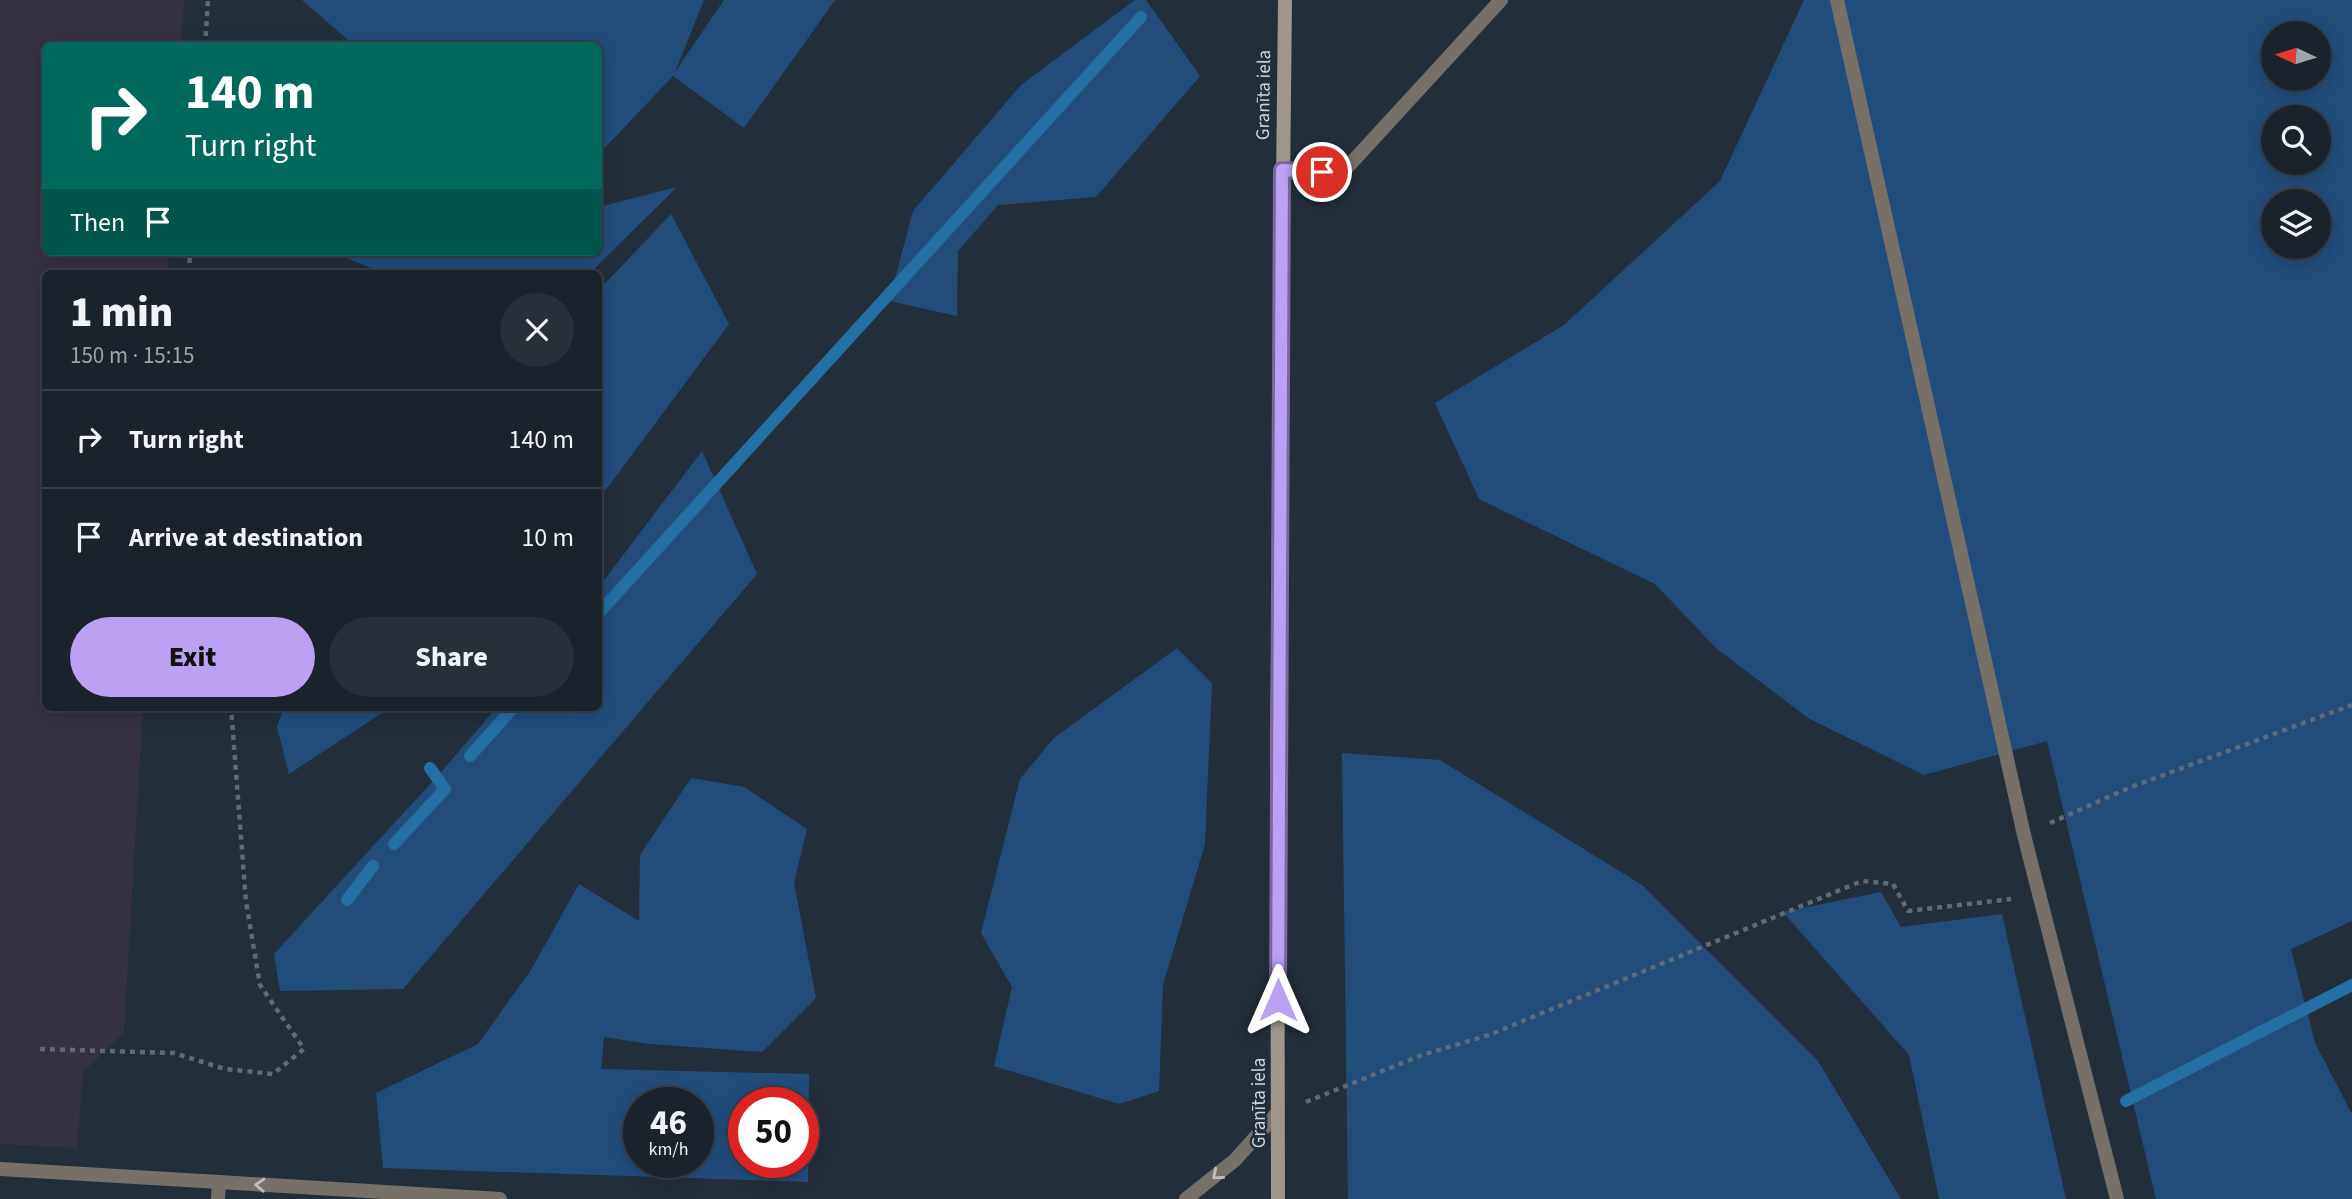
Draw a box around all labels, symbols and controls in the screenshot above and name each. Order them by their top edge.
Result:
north arrow [2261,21,2331,91]
map controls [2261,21,2331,259]
street label: Granīta iela [1250,50,1278,140]
text: 140 m [185,58,314,128]
icon: right [70,70,161,161]
button: search [2261,105,2331,175]
text: Turn right [185,123,316,169]
pin [1292,142,1352,202]
icon: arrive [1303,153,1341,191]
button: layers [2261,189,2331,259]
icon: arrive [139,203,177,241]
text: Then [70,204,125,241]
text: 1 min [70,283,173,343]
button: close [500,293,574,367]
text: 150 m · 15:15 [70,339,194,372]
icon: right [70,420,108,458]
text: Turn right [129,421,244,458]
text: 140 m [508,421,574,458]
icon: arrive [70,518,108,556]
text: Arrive at destination [129,519,363,556]
text: 10 m [521,519,574,556]
button: Exit [70,617,315,697]
button: Share [329,617,574,697]
position arrow [1241,963,1315,1037]
street label: Granīta iela [1246,1058,1273,1148]
speed limit sign: 50 [728,1087,819,1178]
text: 46 [650,1098,687,1148]
text: km/h [649,1137,688,1162]
one-way arrow [1213,1167,1226,1179]
one-way arrow [254,1177,265,1192]

